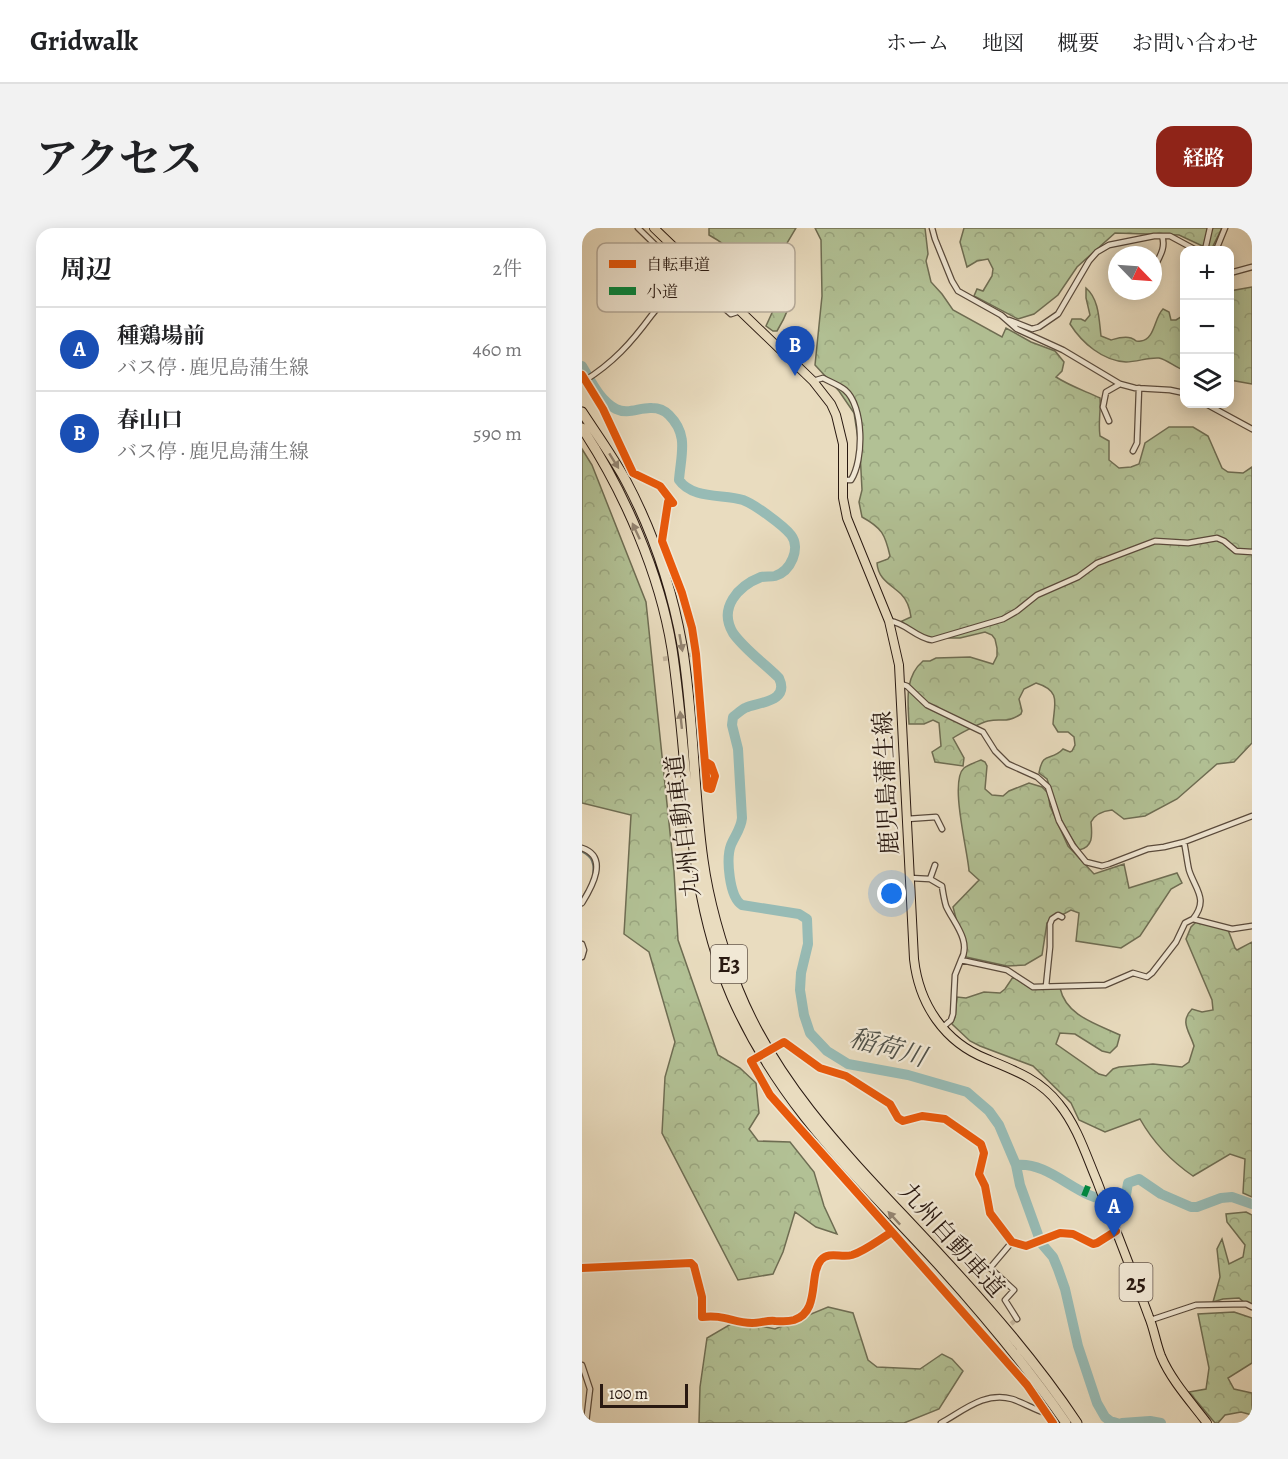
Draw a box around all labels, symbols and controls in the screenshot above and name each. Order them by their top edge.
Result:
text: Gridwalk [30,22,138,60]
text: ホーム [886,29,949,57]
text: 地図 [982,29,1024,57]
text: 概要 [1057,29,1099,57]
text: お問い合わせ [1132,29,1258,57]
button: 経路 [1156,126,1252,187]
text: アクセス [36,130,203,187]
legend [597,243,795,312]
north arrow [1108,246,1162,300]
map controls [1180,246,1234,408]
button: + [1180,246,1234,300]
text: 周辺 [60,252,112,287]
text: 自転車道 [646,254,710,276]
text: 2件 [493,255,522,282]
text: 小道 [646,281,678,303]
button: − [1180,300,1234,354]
text: 種鶏場前 [117,321,205,351]
pin: B [776,326,814,376]
text: A [73,336,86,363]
text: 460 m [472,336,522,363]
text: バス停 · 鹿児島蒲生線 [117,354,309,381]
button: layers [1180,354,1234,408]
text: 春山口 [117,405,183,435]
text: B [73,420,86,447]
text: 590 m [473,420,522,447]
text: バス停 · 鹿児島蒲生線 [117,438,309,465]
one-way arrow [608,453,619,469]
one-way arrow [631,522,641,540]
one-way arrow [677,634,686,653]
street label: 鹿児島蒲生線 [866,710,906,856]
one-way arrow [676,711,686,730]
street label: 九州自動車道 [658,753,708,899]
your location [877,879,906,908]
road number: E3 [711,945,747,983]
water label: 稲荷川 [846,1020,933,1076]
street label: 九州自動車道 [892,1176,1012,1304]
pin: A [1094,1188,1134,1237]
one-way arrow [887,1211,901,1225]
road number: 25 [1120,1263,1152,1301]
scale bar [600,1381,688,1408]
text: 100 m [609,1383,648,1405]

